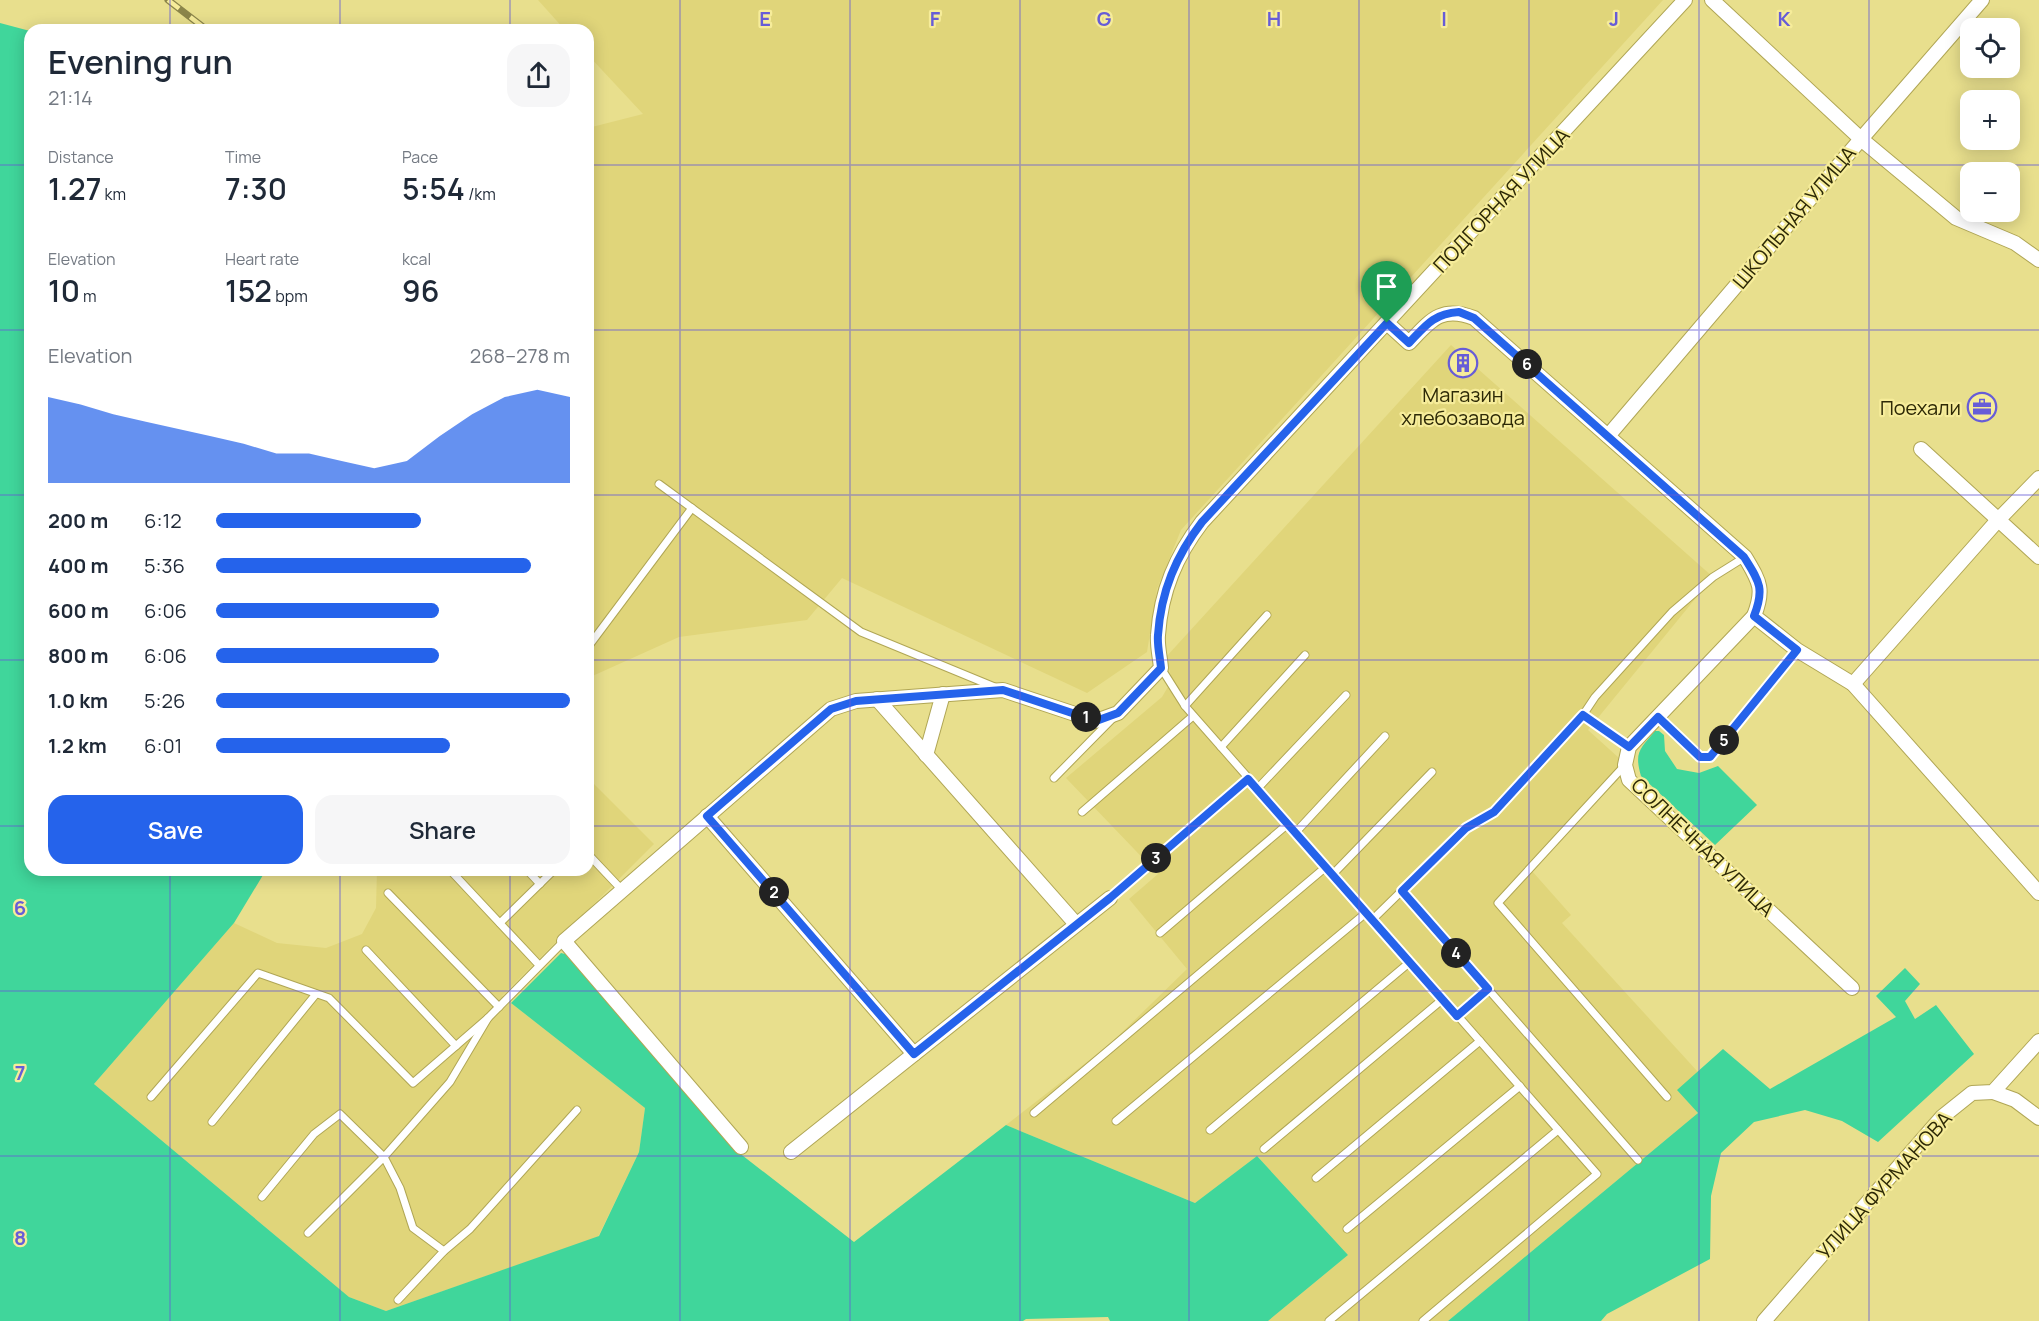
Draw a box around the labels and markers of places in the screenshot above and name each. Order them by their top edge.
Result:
pin [1361,261,1412,323]
building icon: Магазин хлебозавода [1447,347,1479,379]
pin: 6 [1512,349,1542,379]
place label: Магазин хлебозавода [1401,381,1525,431]
office icon: Поехали [1966,391,1998,423]
place label: Поехали [1880,394,1961,421]
pin: 1 [1071,702,1101,732]
pin: 5 [1709,725,1739,755]
pin: 3 [1141,843,1171,873]
pin: 2 [759,877,789,907]
pin: 4 [1441,938,1471,968]

